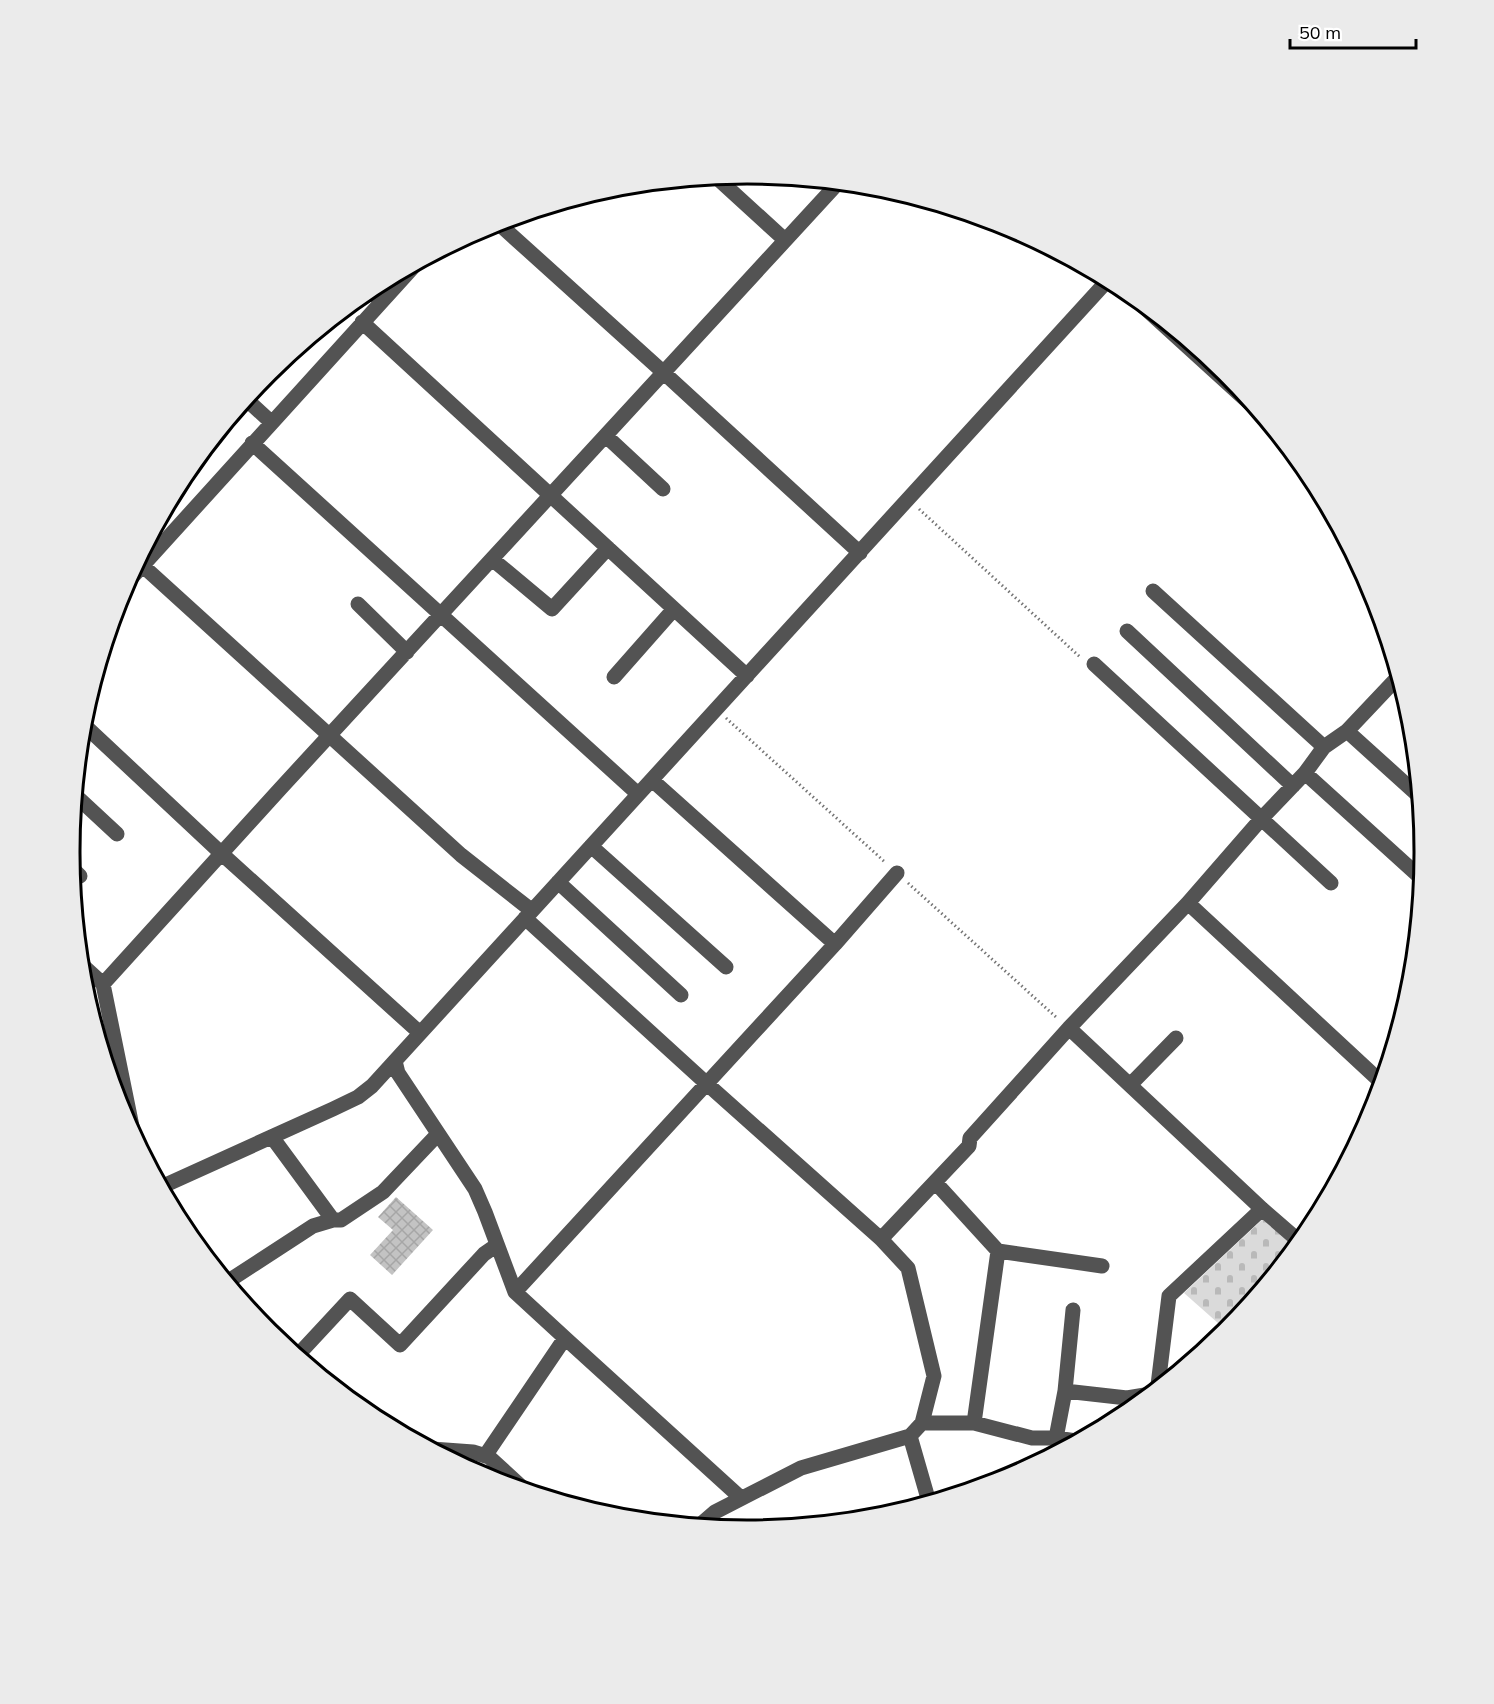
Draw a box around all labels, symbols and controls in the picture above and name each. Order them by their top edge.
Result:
scale bar [1290,12,1416,50]
text: 50 m [1299,21,1341,44]

